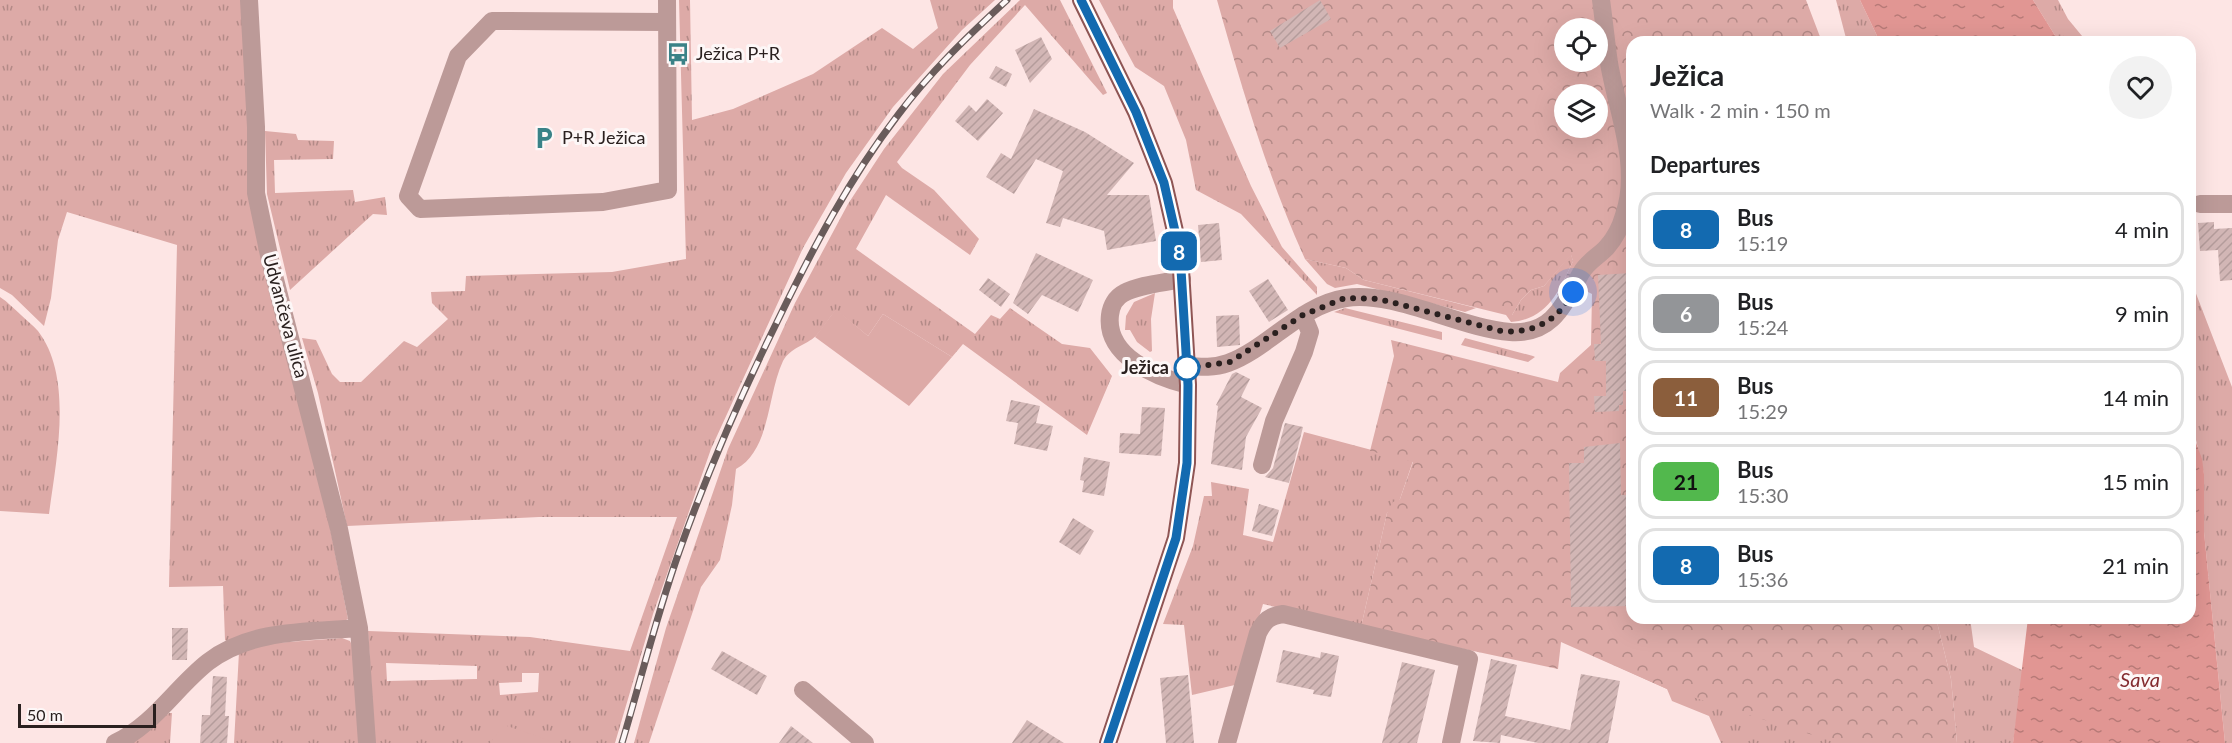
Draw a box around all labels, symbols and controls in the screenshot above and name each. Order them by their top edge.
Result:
map controls [1554,18,1608,138]
button: locate [1554,18,1608,72]
bus stop icon: Ježica P+R [665,41,691,67]
place label: Ježica P+R [696,42,781,64]
button: heart [2109,56,2172,119]
text: Ježica [1650,58,1724,92]
button: layers [1554,84,1608,138]
text: Walk · 2 min · 150 m [1650,98,1831,122]
parking icon: P+R Ježica [531,125,557,151]
place label: P+R Ježica [562,126,645,148]
text: Departures [1650,151,1760,178]
text: Bus [1737,204,1773,231]
text: 4 min [2115,216,2169,243]
text: 8 [1680,217,1692,242]
text: 15:19 [1737,231,1788,255]
line badge: 8 [1160,232,1198,270]
text: 8 [1173,239,1185,264]
street label: Udvančeva ulica [259,251,313,380]
your location [1558,277,1588,307]
text: Bus [1737,288,1773,315]
text: 9 min [2115,300,2169,327]
text: 6 [1680,301,1692,326]
text: 15:24 [1737,315,1788,339]
marker: Ježica [1174,355,1200,381]
place label: Ježica [1121,356,1169,378]
text: Bus [1737,372,1773,399]
text: 14 min [2102,384,2169,411]
text: 11 [1674,385,1698,410]
text: 15:29 [1737,399,1788,423]
text: Bus [1737,456,1773,483]
text: 15 min [2102,468,2169,495]
text: 21 [1674,469,1698,494]
text: 15:30 [1737,483,1788,507]
text: Bus [1737,540,1773,567]
text: 21 min [2102,552,2169,579]
text: 8 [1680,553,1692,578]
text: 15:36 [1737,567,1788,591]
water label: Sava [2120,667,2160,691]
scale bar [18,701,156,728]
text: 50 m [27,705,63,724]

